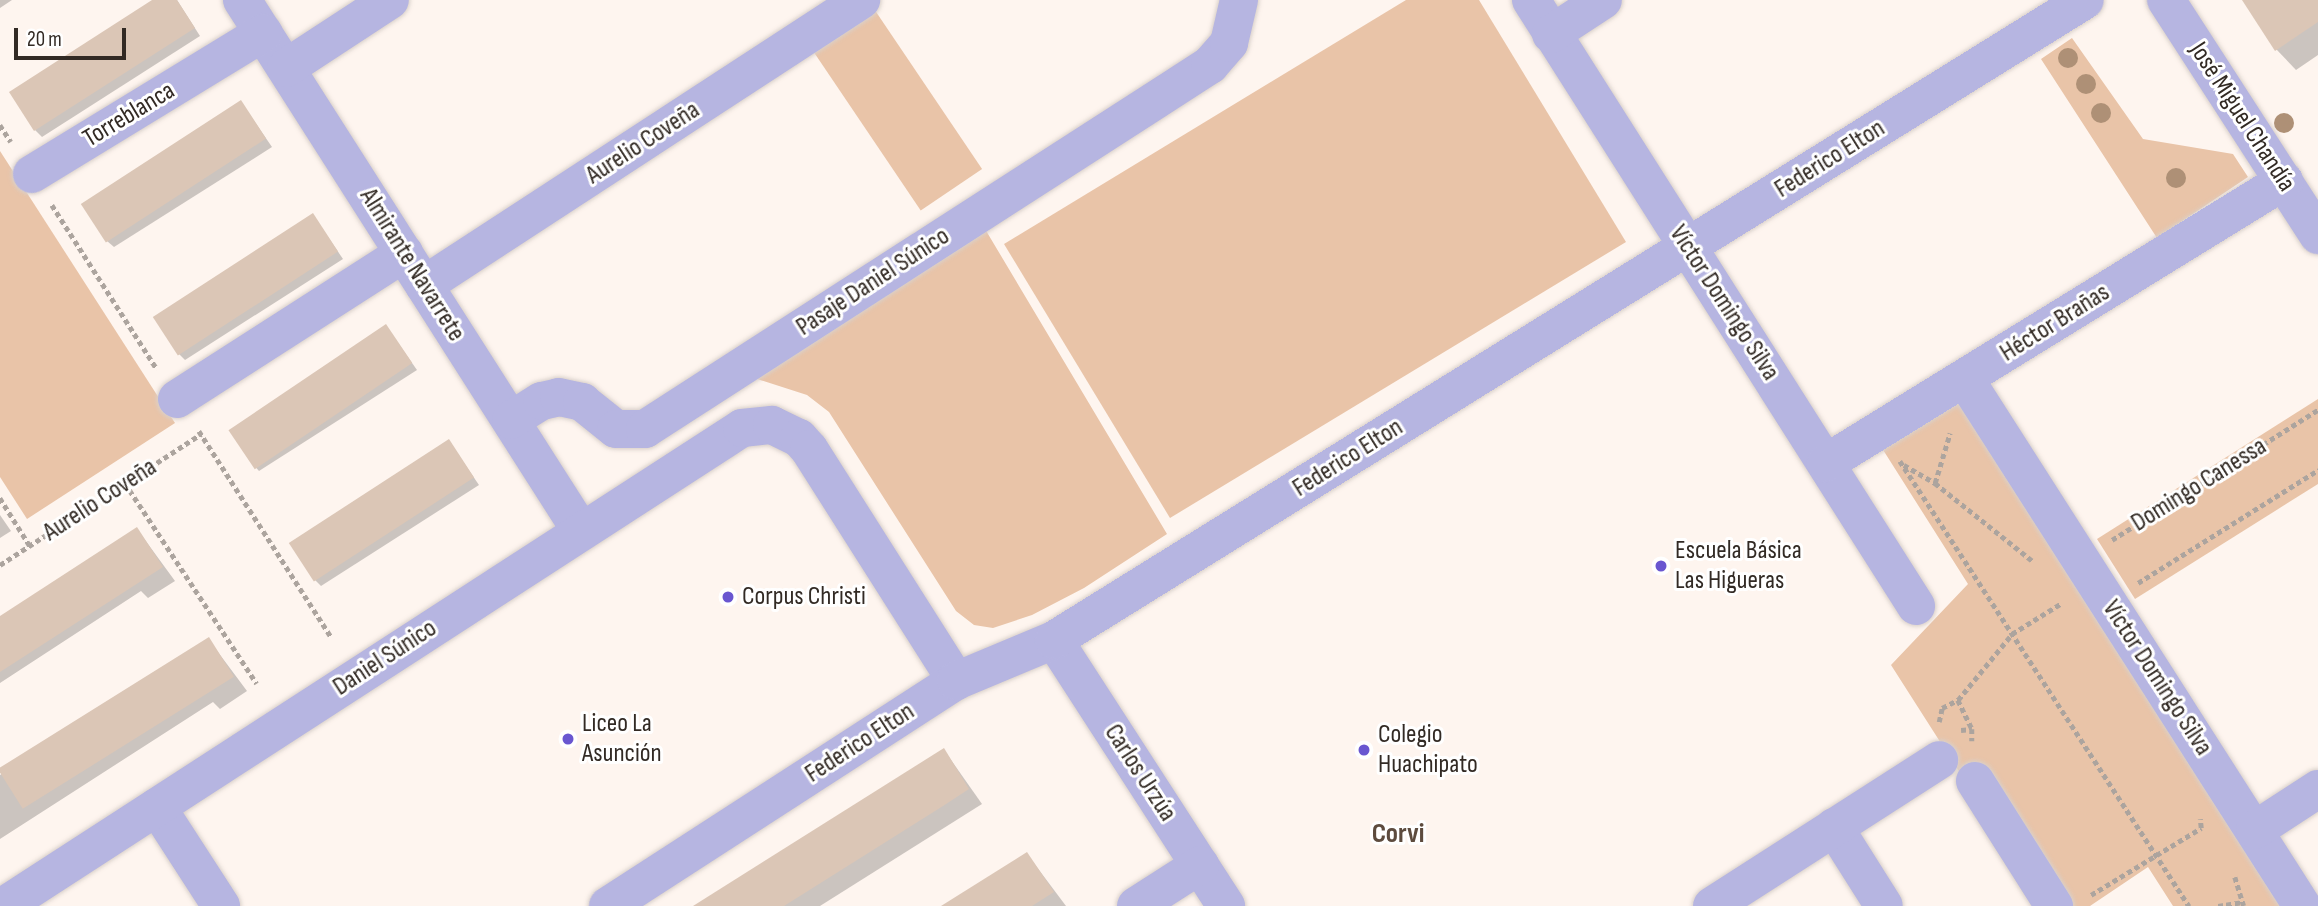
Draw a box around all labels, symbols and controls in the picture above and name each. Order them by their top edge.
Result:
scale bar [18,14,130,58]
text: 20 m [27,27,62,52]
street label: José Miguel Chandía [2182,37,2302,197]
street label: Torreblanca [77,76,181,154]
street label: Aurelio Coveña [580,95,706,191]
street label: Federico Elton [1769,113,1891,205]
street label: Almirante Navarrete [353,183,471,347]
street label: Víctor Domingo Silva [1662,220,1786,386]
street label: Pasaje Daniel Súnico [791,221,955,343]
street label: Héctor Brañas [1995,277,2115,369]
street label: Federico Elton [1287,412,1409,504]
street label: Domingo Canessa [2126,431,2272,539]
street label: Aurelio Coveña [37,452,163,548]
place label: Escuela Básica Las Higueras [1675,535,1802,596]
marker: Escuela Básica Las Higueras [1653,558,1669,574]
place label: Corpus Christi [742,581,866,613]
marker: Corpus Christi [720,589,736,605]
street label: Víctor Domingo Silva [2095,595,2219,761]
street label: Daniel Súnico [327,613,443,703]
street label: Federico Elton [800,696,920,790]
place label: Liceo La Asunción [582,708,662,770]
street label: Carlos Urzúa [1097,719,1183,827]
place label: Colegio Huachipato [1378,719,1478,780]
marker: Liceo La Asunción [560,731,576,747]
marker: Colegio Huachipato [1356,742,1372,758]
district label: Corvi [1372,817,1424,851]

